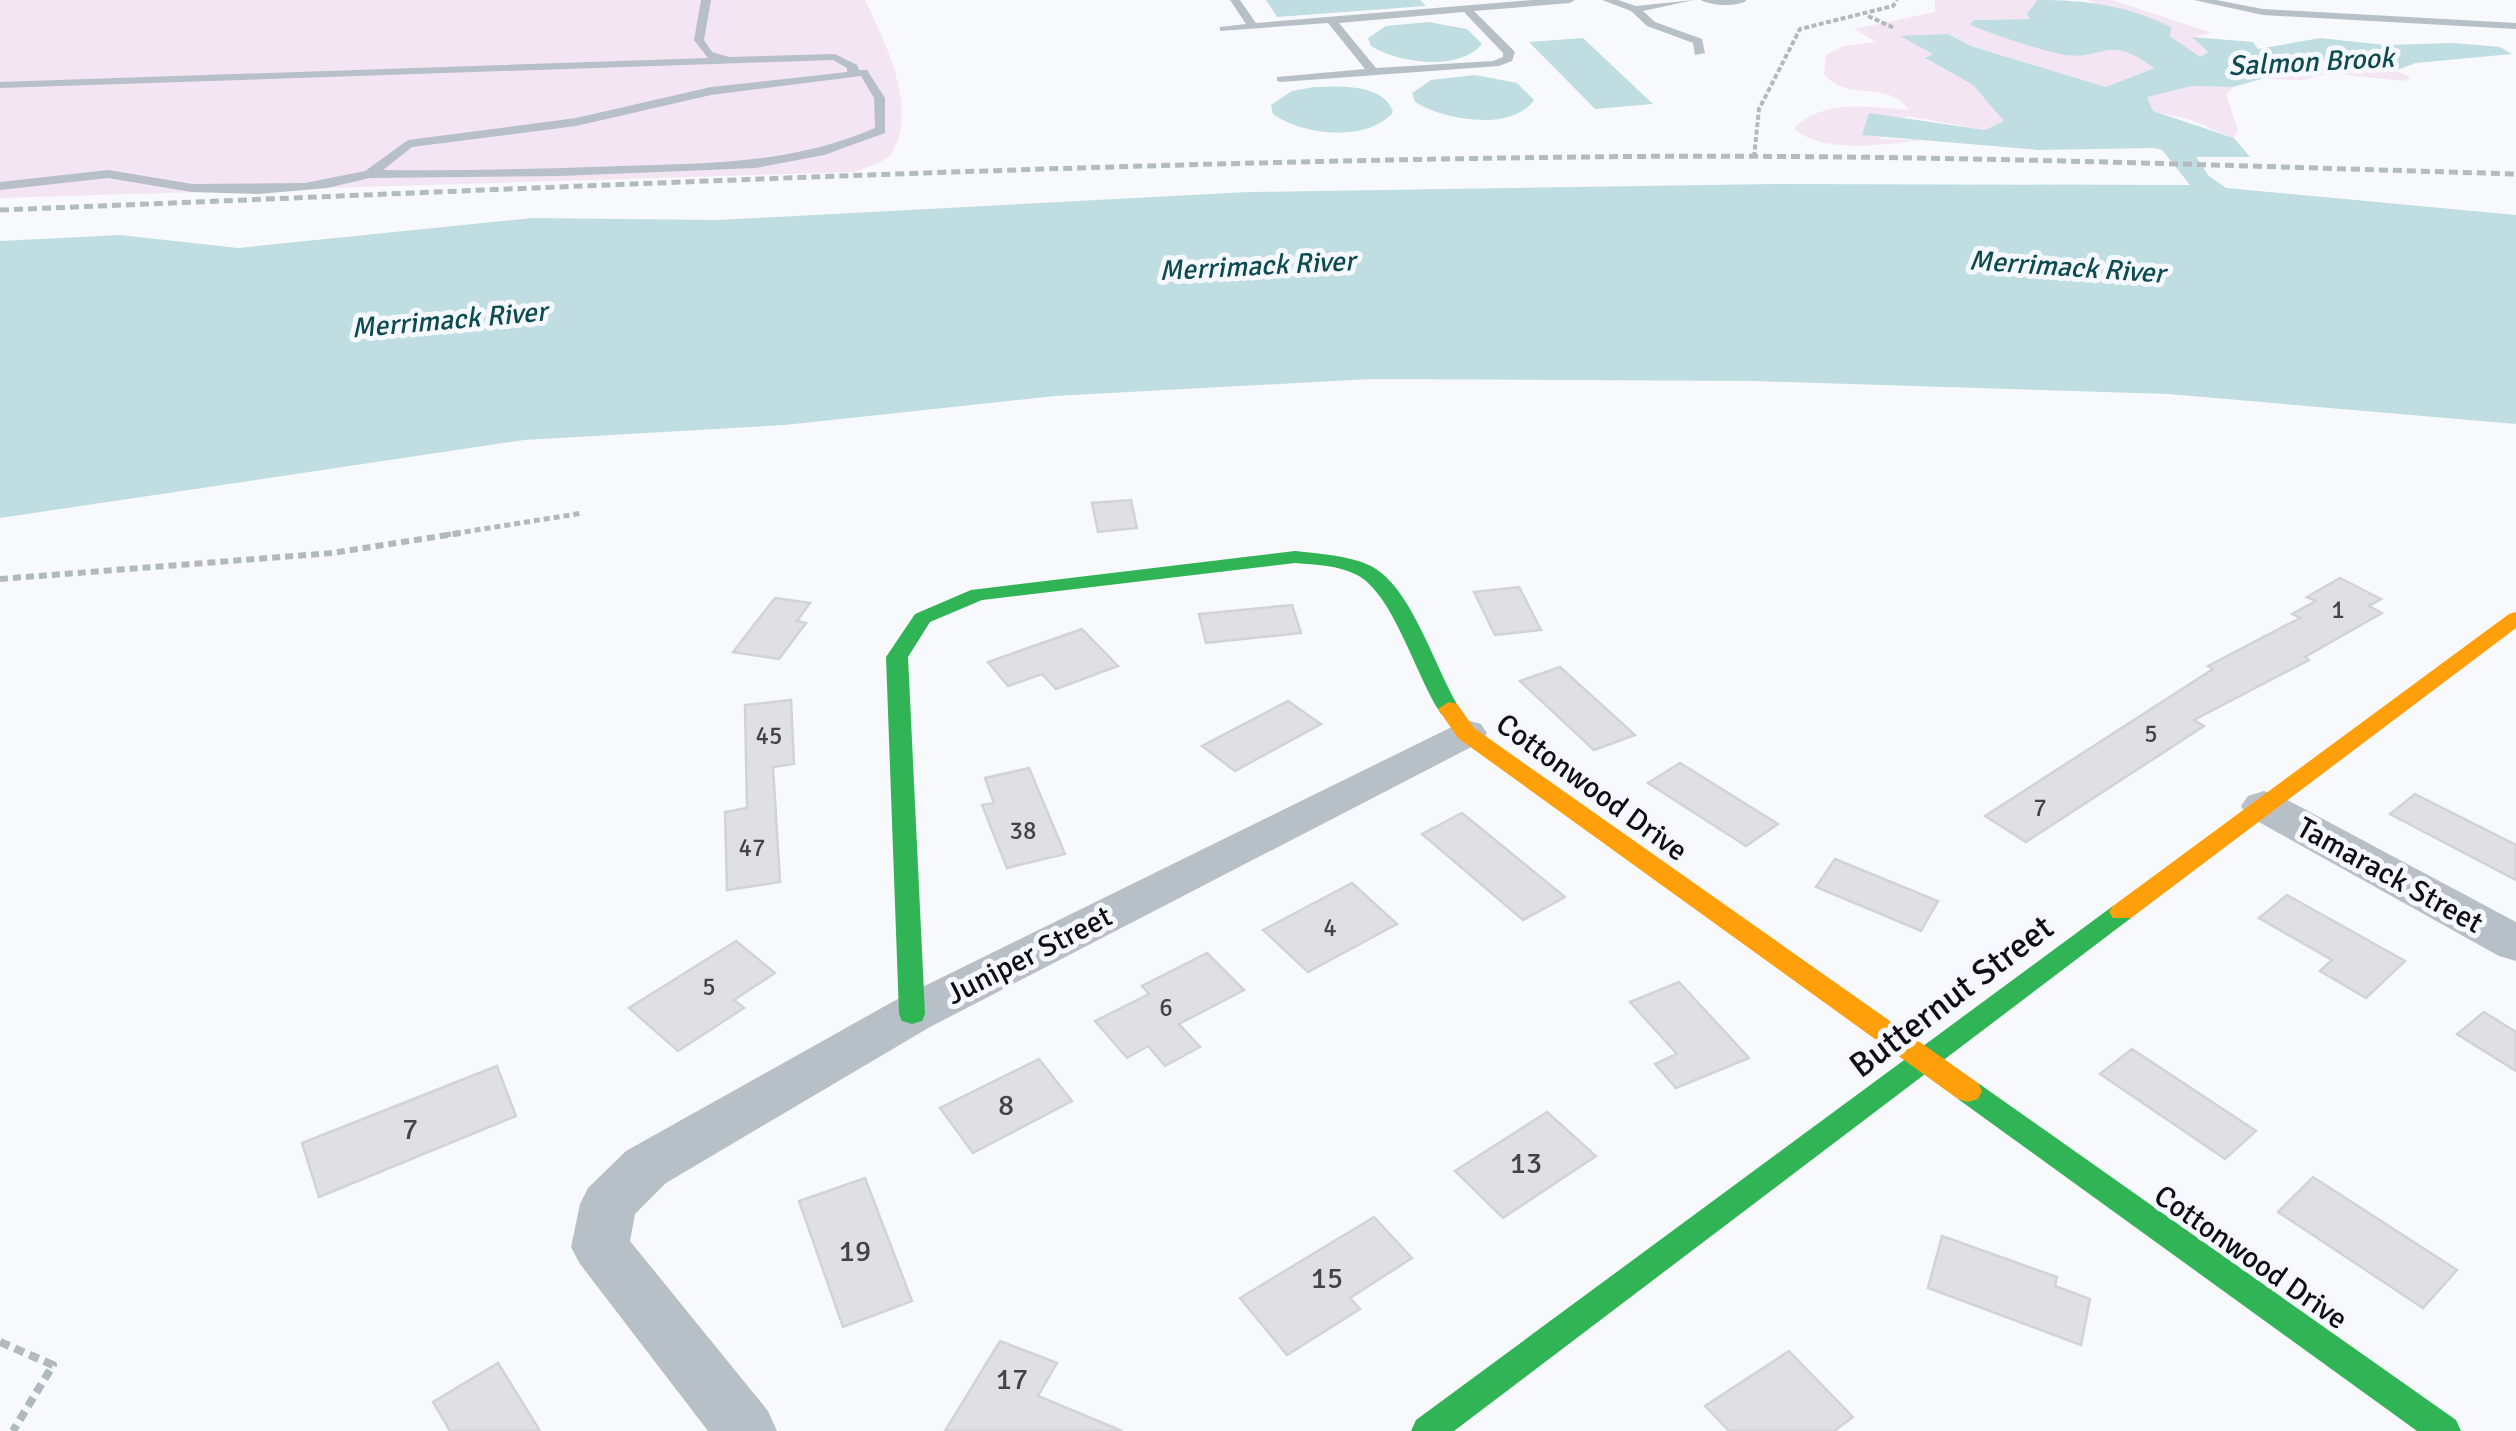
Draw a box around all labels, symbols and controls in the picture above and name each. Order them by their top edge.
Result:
water label: Salmon Brook [2227,41,2398,83]
water label: Merrimack River [1968,243,2170,291]
water label: Merrimack River [1158,244,1359,288]
water label: Merrimack River [350,294,552,345]
house number: 1 [2331,594,2345,625]
street label: Cottonwood Drive [1489,706,1695,869]
house number: 5 [2144,718,2158,749]
house number: 45 [755,720,783,751]
house number: 7 [2033,792,2047,823]
street label: Tamarack Street [2290,809,2489,942]
house number: 38 [1009,815,1037,846]
house number: 47 [738,832,766,863]
street label: Juniper Street [940,898,1118,1013]
street label: Butternut Street [1841,906,2062,1087]
house number: 4 [1323,912,1337,943]
house number: 5 [702,971,716,1002]
house number: 6 [1159,992,1173,1023]
house number: 8 [998,1087,1014,1124]
house number: 7 [402,1111,418,1148]
house number: 13 [1510,1145,1542,1182]
street label: Cottonwood Drive [2147,1177,2355,1338]
house number: 19 [839,1233,871,1270]
house number: 15 [1311,1260,1343,1297]
house number: 17 [996,1361,1028,1398]

